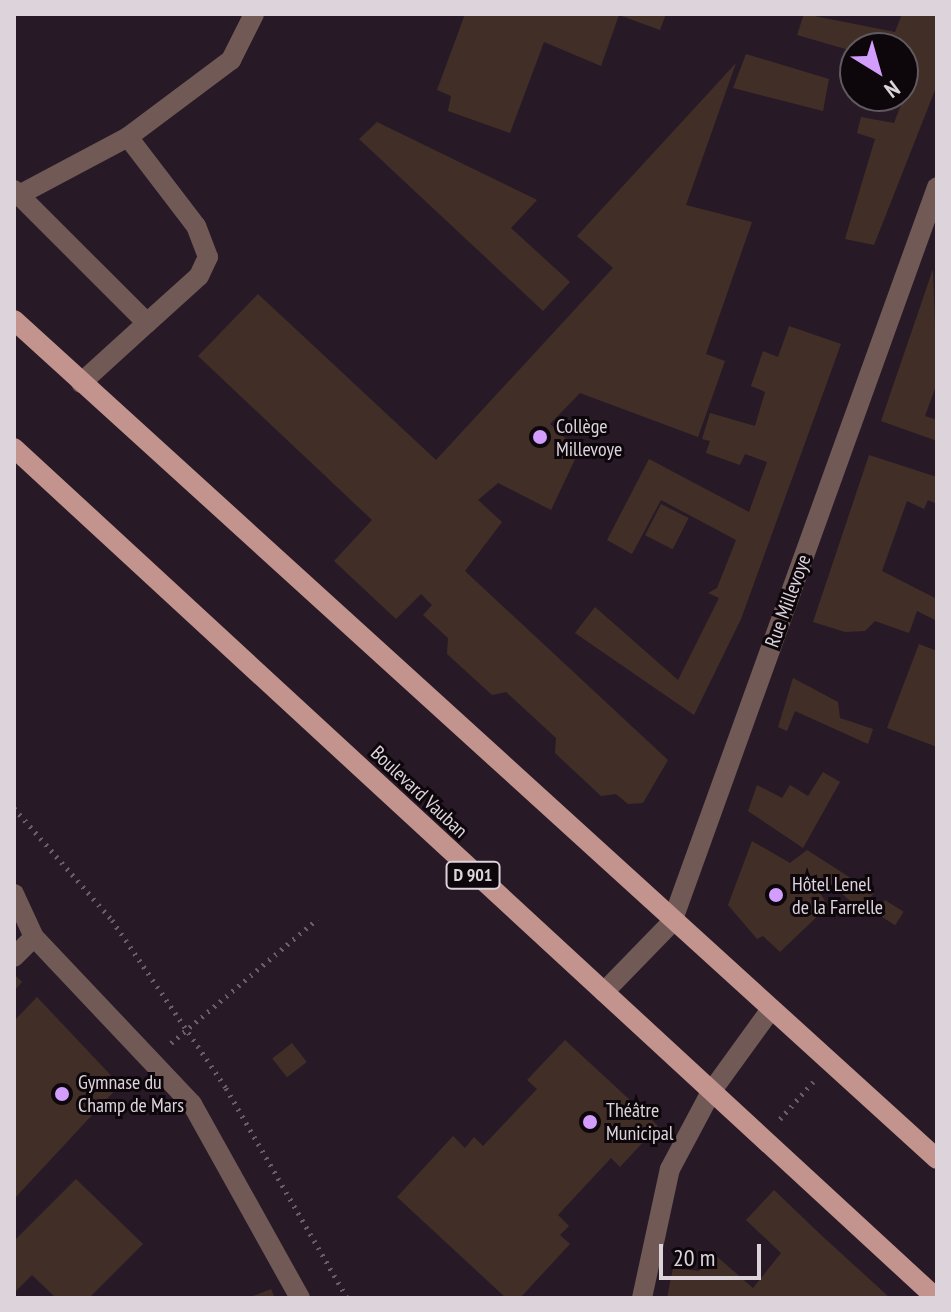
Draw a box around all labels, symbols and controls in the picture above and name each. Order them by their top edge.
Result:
north arrow [839,32,919,112]
text: N [879,75,905,104]
place label: Collège Millevoye [556,414,622,461]
marker: Collège Millevoye [531,428,549,446]
street label: Rue Millevoye [760,551,816,651]
street label: Boulevard Vauban [365,741,473,843]
road number: D 901 [445,861,501,889]
place label: Hôtel Lenel de la Farrelle [792,872,883,919]
marker: Hôtel Lenel de la Farrelle [767,886,785,904]
place label: Gymnase du Champ de Mars [78,1070,184,1117]
marker: Gymnase du Champ de Mars [53,1085,71,1103]
place label: Théâtre Municipal [606,1098,673,1145]
marker: Théâtre Municipal [581,1113,599,1131]
scale bar [663,1228,765,1278]
text: 20 m [673,1242,715,1273]

